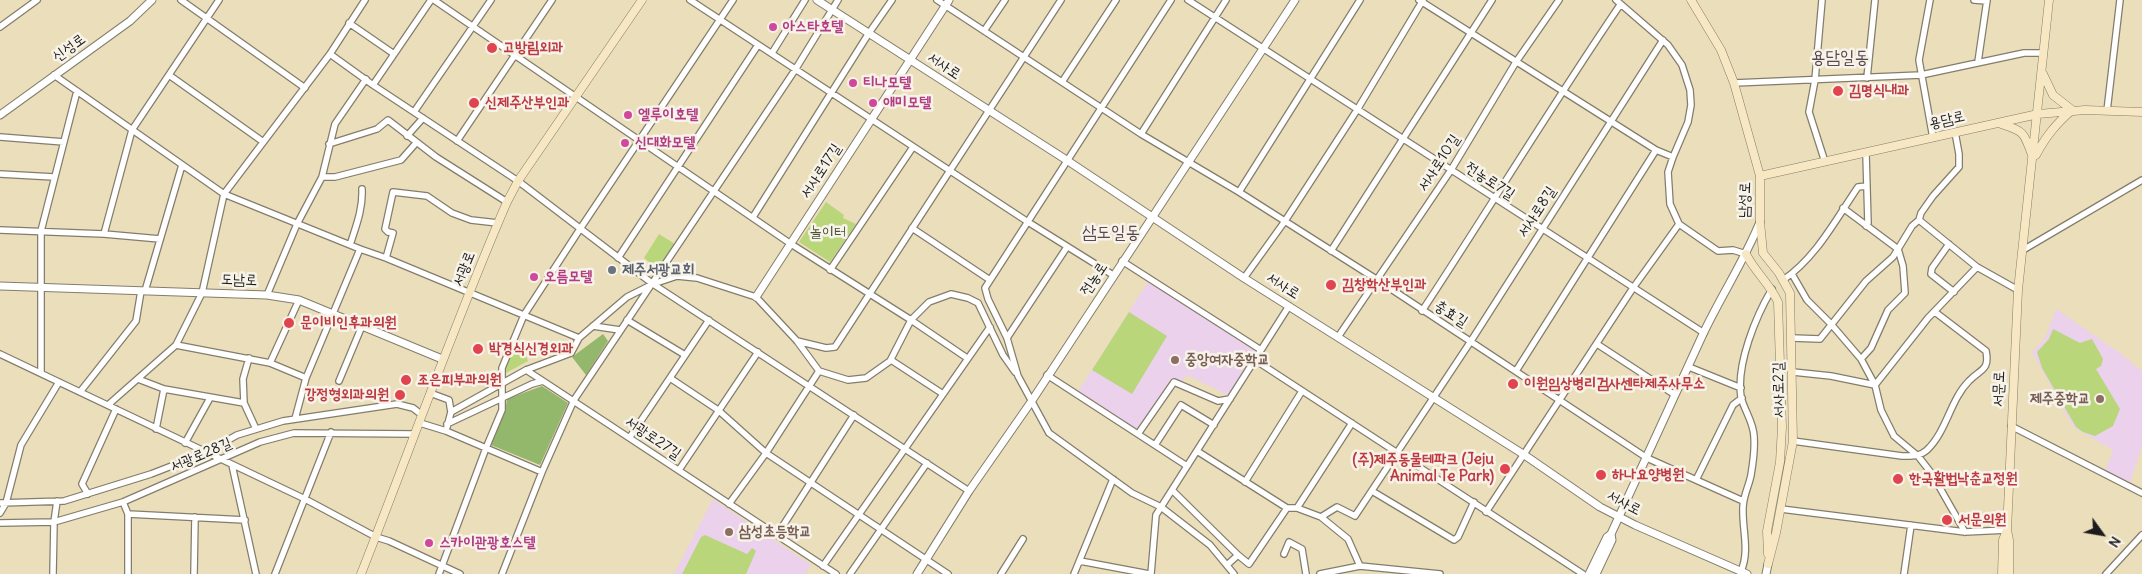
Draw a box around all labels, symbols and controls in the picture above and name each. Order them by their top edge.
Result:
place label: 아스타호텔 [783,18,843,36]
marker: 아스타호텔 [767,21,779,33]
street label: 신성로 [49,30,89,66]
place label: 고방림외과 [503,39,563,57]
marker: 고방림외과 [485,41,499,55]
district label: 용담일동 [1811,47,1869,69]
street label: 서사로 [924,49,964,83]
place label: 티나모텔 [863,74,911,92]
marker: 티나모텔 [847,77,859,89]
place label: 김명식내과 [1849,82,1909,100]
marker: 김명식내과 [1831,84,1845,98]
place label: 신제주산부인과 [485,94,569,112]
place label: 애미모텔 [883,94,931,112]
marker: 신제주산부인과 [467,96,481,110]
marker: 애미모텔 [867,97,879,109]
place label: 엘루이호텔 [638,106,698,124]
street label: 용담로 [1927,107,1967,133]
marker: 엘루이호텔 [622,109,634,121]
street label: 서사로10길 [1414,131,1464,195]
place label: 신대화모텔 [635,134,695,152]
marker: 신대화모텔 [619,137,631,149]
street label: 서사로17길 [797,140,845,202]
street label: 전농로7길 [1462,158,1518,204]
street label: 남성로 [1735,182,1755,218]
street label: 서사로8길 [1514,183,1560,241]
district label: 삼도일동 [1082,222,1140,244]
park label: 놀이터 [810,224,846,242]
street label: 서광로 [449,249,479,289]
street label: 전농로 [1077,259,1111,299]
place label: 제주서광교회 [622,261,694,279]
marker: 제주서광교회 [606,264,618,276]
place label: 오름모텔 [544,268,592,286]
street label: 서사로 [1263,269,1303,303]
street label: 도남로 [221,270,257,290]
marker: 오름모텔 [528,271,540,283]
place label: 김창학산부인과 [1342,276,1426,294]
marker: 김창학산부인과 [1324,278,1338,292]
street label: 충효길 [1431,297,1471,331]
place label: 문이비인후과의원 [300,314,397,332]
marker: 문이비인후과의원 [282,316,296,330]
place label: 박경식신경외과 [489,340,573,358]
marker: 박경식신경외과 [471,342,485,356]
place label: 중앙여자중학교 [1185,351,1269,369]
marker: 중앙여자중학교 [1169,354,1181,366]
street label: 서사로2길 [1770,362,1788,418]
place label: 조은피부과의원 [417,371,501,389]
street label: 서문로 [1989,371,2009,407]
marker: 조은피부과의원 [399,373,413,387]
place label: 이원임상병리검사센타제주사무소 [1524,375,1705,393]
marker: 이원임상병리검사센타제주사무소 [1506,377,1520,391]
place label: 강정형외과의원 [305,386,389,404]
marker: 강정형외과의원 [393,388,407,402]
place label: 제주중학교 [2030,390,2090,408]
marker: 제주중학교 [2094,393,2106,405]
street label: 서광로27길 [621,413,685,463]
street label: 서광로28길 [168,434,234,476]
place label: (주)제주동물테파크 (Jeju Animal Te Park) [1353,451,1494,486]
marker: (주)제주동물테파크 (Jeju Animal Te Park) [1498,462,1512,476]
place label: 하나요양병원 [1612,466,1684,484]
marker: 하나요양병원 [1594,468,1608,482]
place label: 한국활법낙춘교정원 [1909,470,2018,488]
marker: 한국활법낙춘교정원 [1891,472,1905,486]
street label: 서사로 [1604,487,1644,519]
north arrow [2077,509,2127,559]
place label: 서문의원 [1958,511,2006,529]
marker: 서문의원 [1940,513,1954,527]
place label: 삼성초등학교 [739,523,811,541]
marker: 삼성초등학교 [723,526,735,538]
text: N [2105,533,2125,551]
place label: 스카이관광호스텔 [439,534,536,552]
marker: 스카이관광호스텔 [423,537,435,549]

